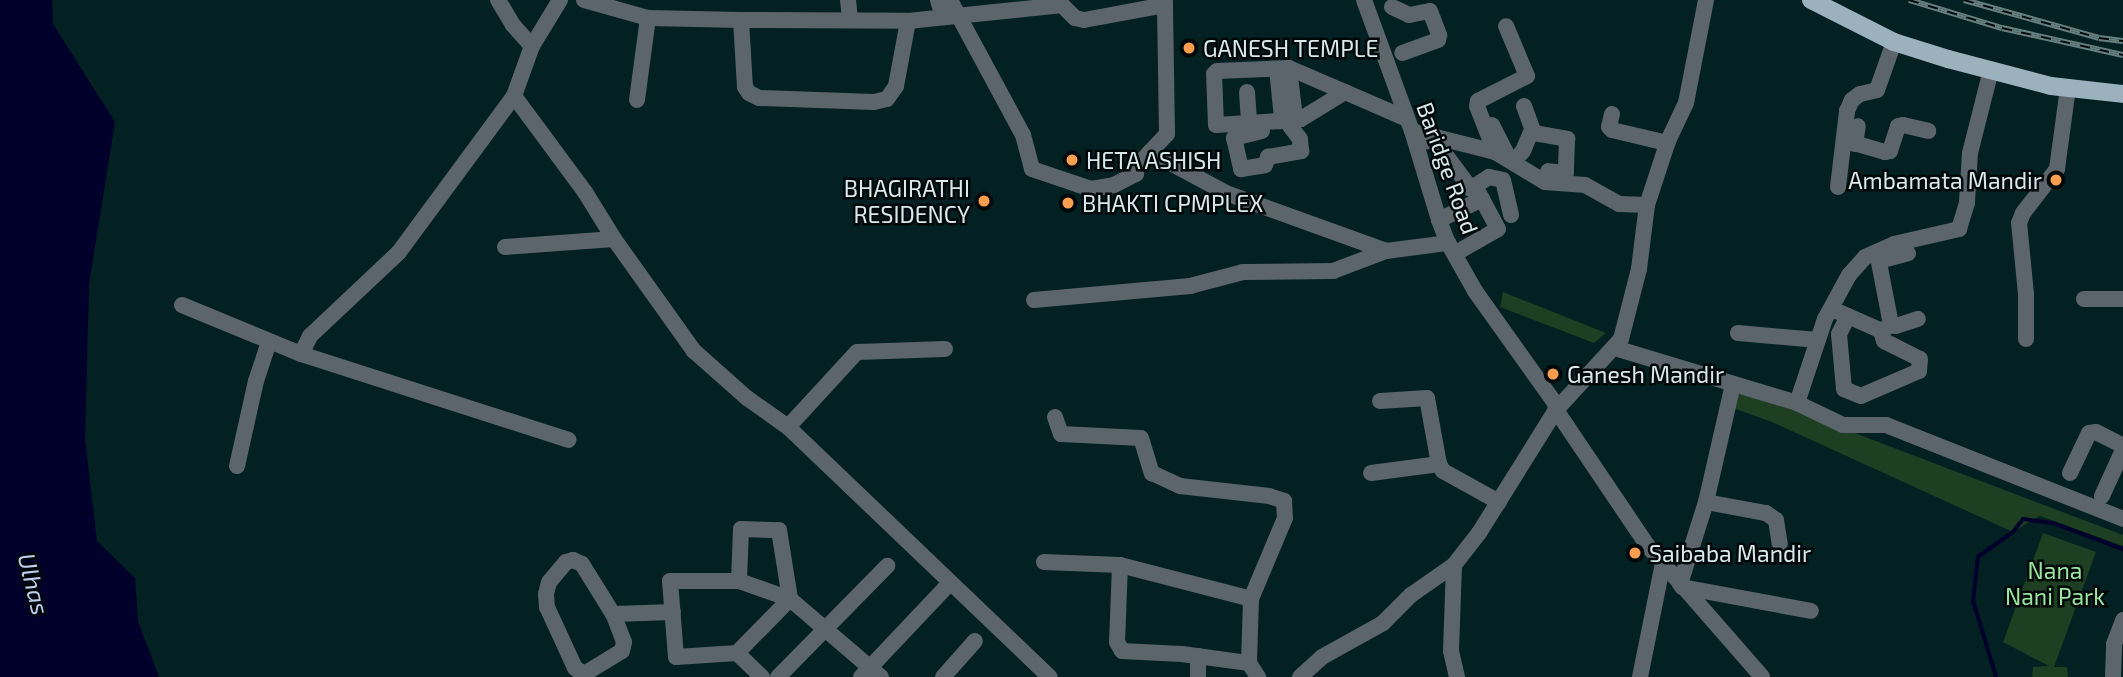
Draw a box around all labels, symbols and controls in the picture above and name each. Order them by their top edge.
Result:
place label: GANESH TEMPLE [1203,34,1379,62]
marker: GANESH TEMPLE [1181,40,1197,56]
street label: Baridge Road [1411,98,1485,238]
place label: HETA ASHISH [1086,146,1223,174]
marker: HETA ASHISH [1064,152,1080,168]
place label: Ambamata Mandir [1848,166,2042,194]
marker: Ambamata Mandir [2048,172,2064,188]
place label: BHAGIRATHI RESIDENCY [844,174,970,228]
place label: BHAKTI CPMPLEX [1082,189,1263,217]
marker: BHAGIRATHI RESIDENCY [976,193,992,209]
marker: BHAKTI CPMPLEX [1060,195,1076,211]
place label: Ganesh Mandir [1567,360,1724,388]
marker: Ganesh Mandir [1545,366,1561,382]
place label: Saibaba Mandir [1649,539,1811,567]
marker: Saibaba Mandir [1627,545,1643,561]
water label: Ulhas [12,550,56,618]
park label: Nana Nani Park [2005,556,2105,610]

